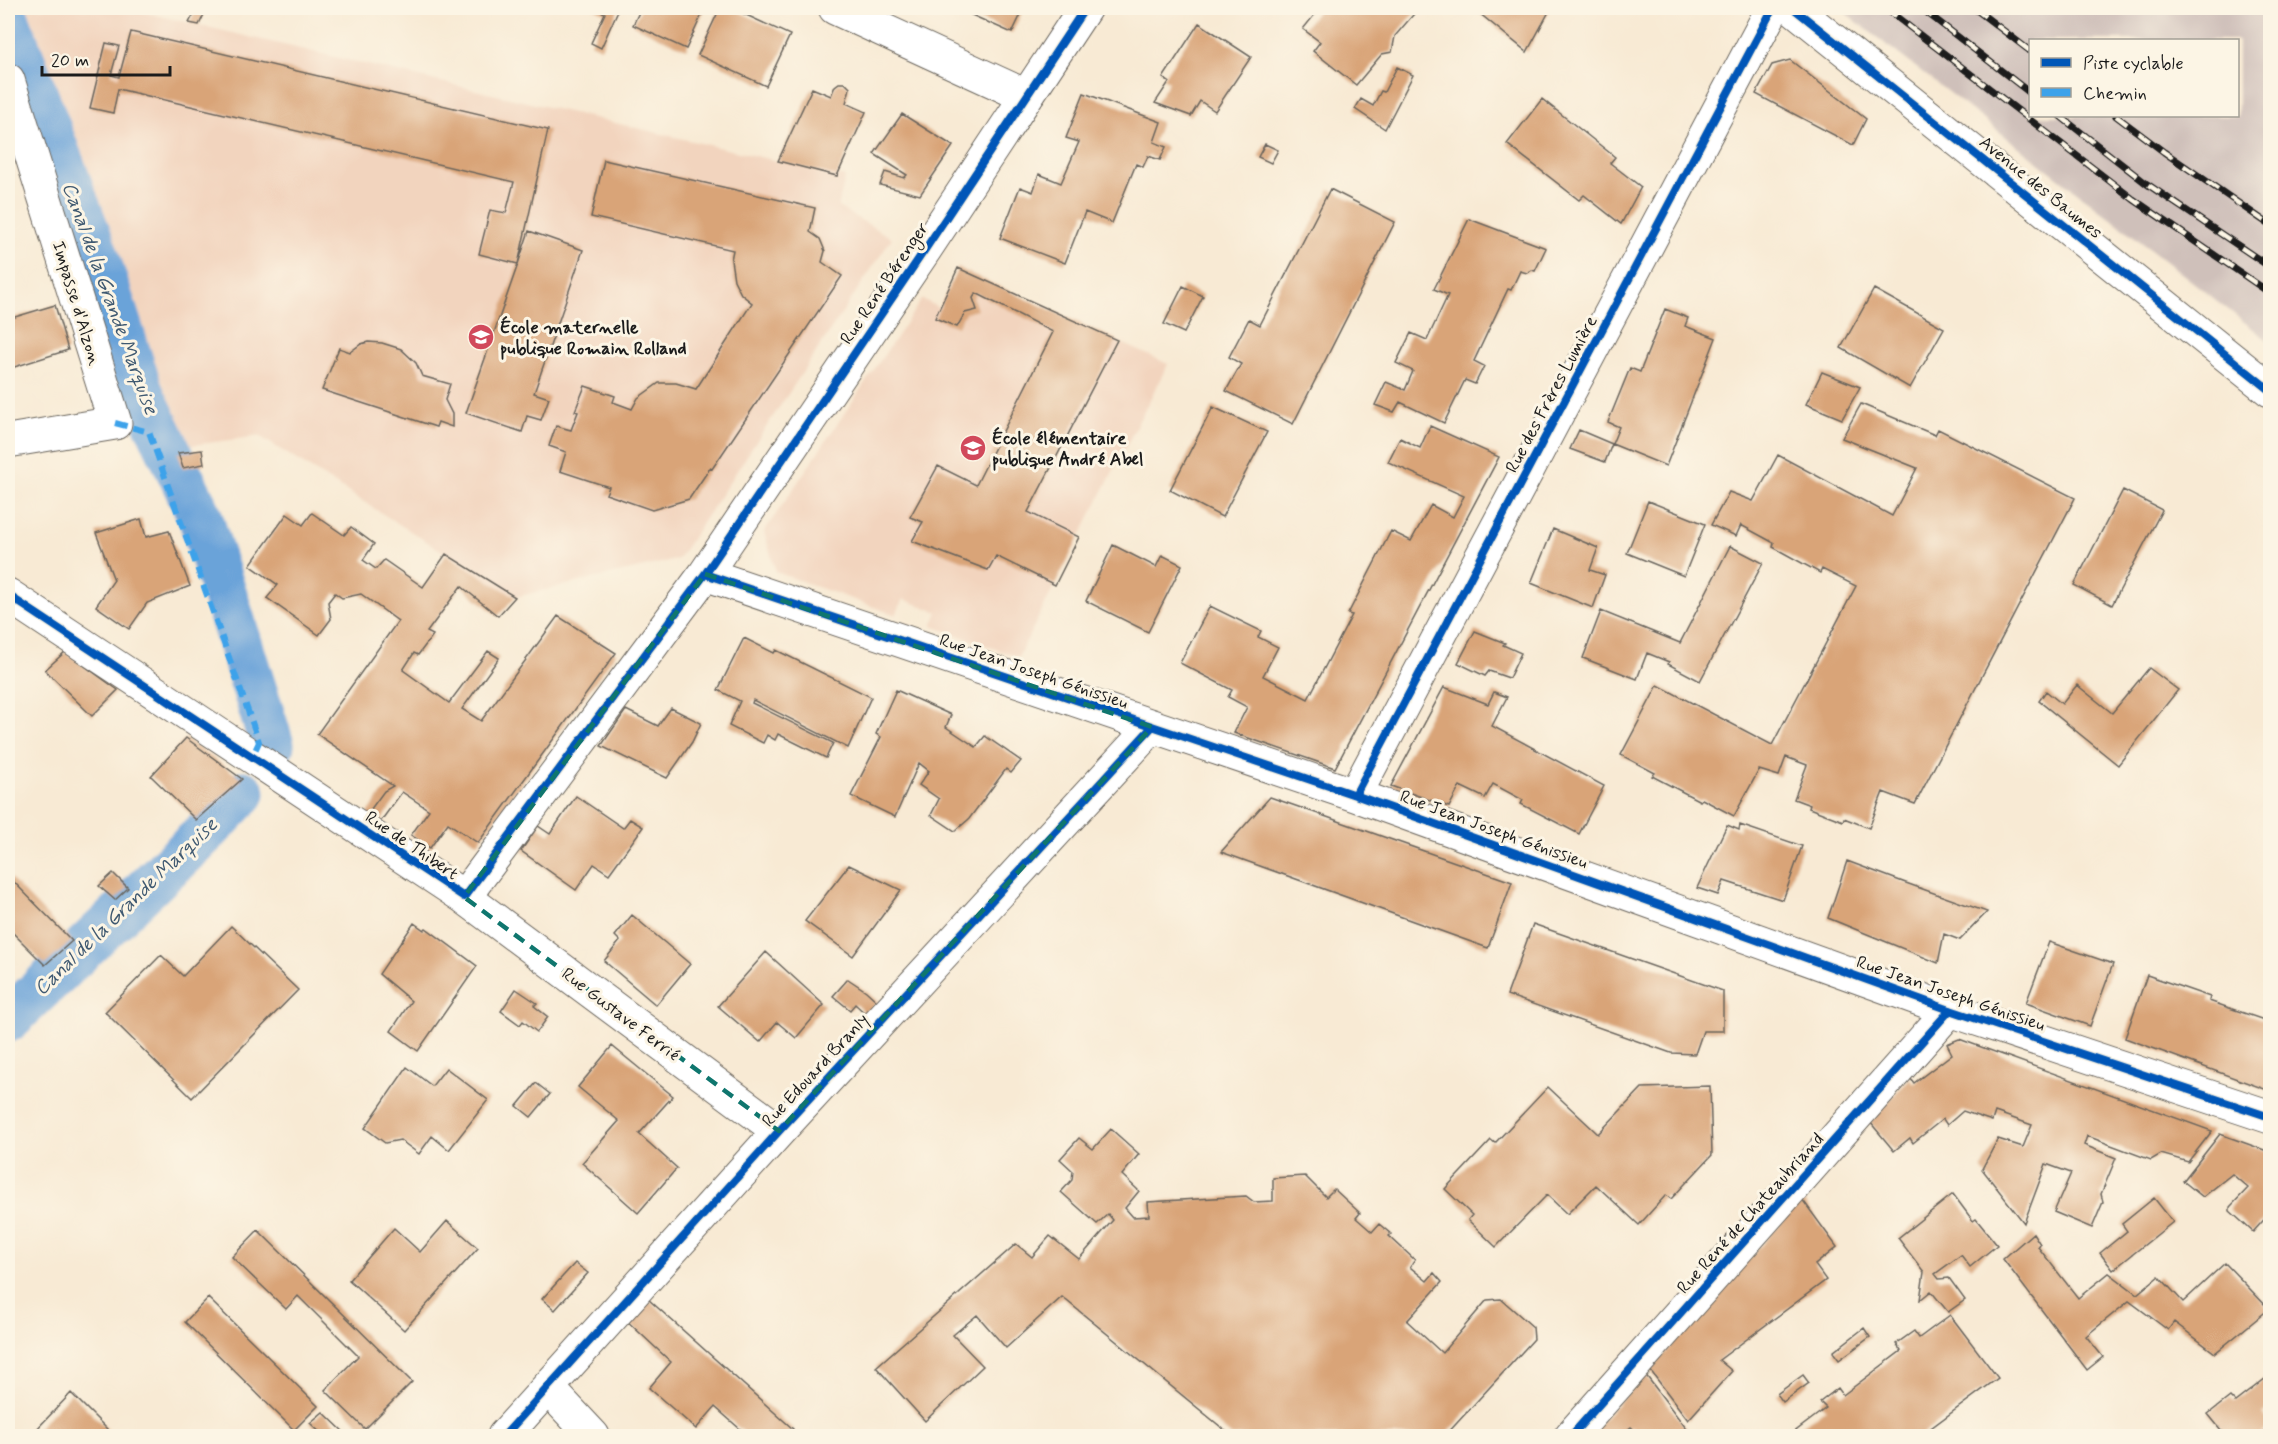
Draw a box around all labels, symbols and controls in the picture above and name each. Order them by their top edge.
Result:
scale bar [42,39,170,77]
legend [2029,39,2239,117]
text: 20 m [51,49,89,73]
text: Piste cyclable [2083,52,2184,76]
text: Chemin [2083,82,2147,106]
street label: Avenue des Baumes [1974,131,2107,245]
water label: Canal de la Grande Marquise [55,179,165,419]
street label: Rue René Bérenger [835,217,936,350]
street label: Impasse d'Alzon [46,238,106,368]
street label: Rue des Frères Lumière [1500,312,1604,477]
place label: École maternelle publique Romain Rolland [500,315,687,361]
school or university icon: École maternelle publique Romain Rolland [466,322,496,352]
place label: École élémentaire publique André Abel [992,426,1143,472]
school or university icon: École élémentaire publique André Abel [958,433,988,463]
street label: Rue Jean Joseph Génissieu [936,628,1131,716]
street label: Rue Jean Joseph Génissieu [1396,785,1591,875]
street label: Rue de Thibert [360,806,463,886]
water label: Canal de la Grande Marquise [29,811,224,1002]
street label: Rue Jean Joseph Génissieu [1853,950,2048,1038]
street label: Rue Gustave Ferrié [556,962,684,1067]
street label: Rue Edouard Branly [757,1009,875,1133]
street label: Rue René de Chateaubriand [1672,1128,1830,1299]

